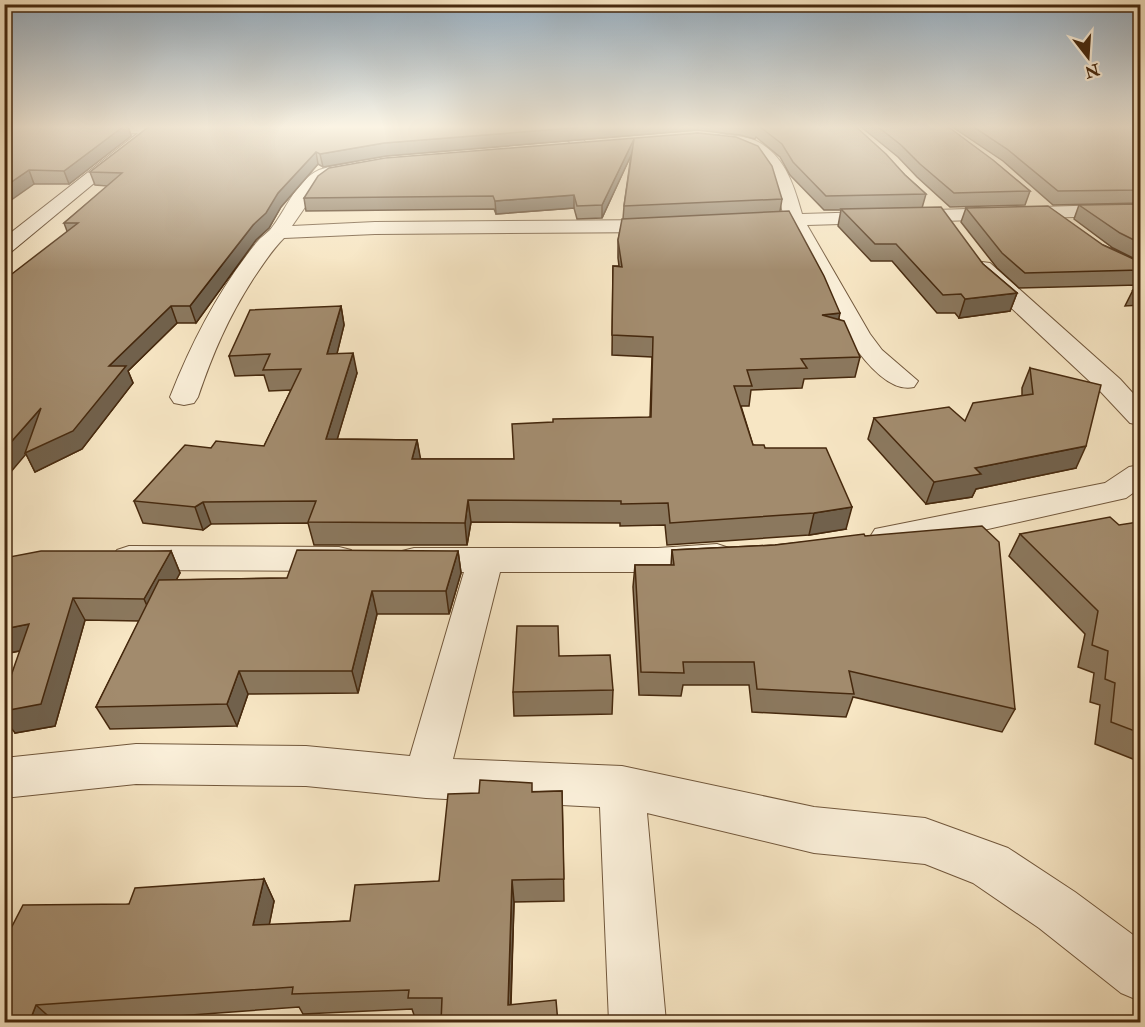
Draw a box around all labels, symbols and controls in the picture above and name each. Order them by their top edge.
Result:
north arrow [1058,27,1118,87]
text: N [1082,58,1103,82]

